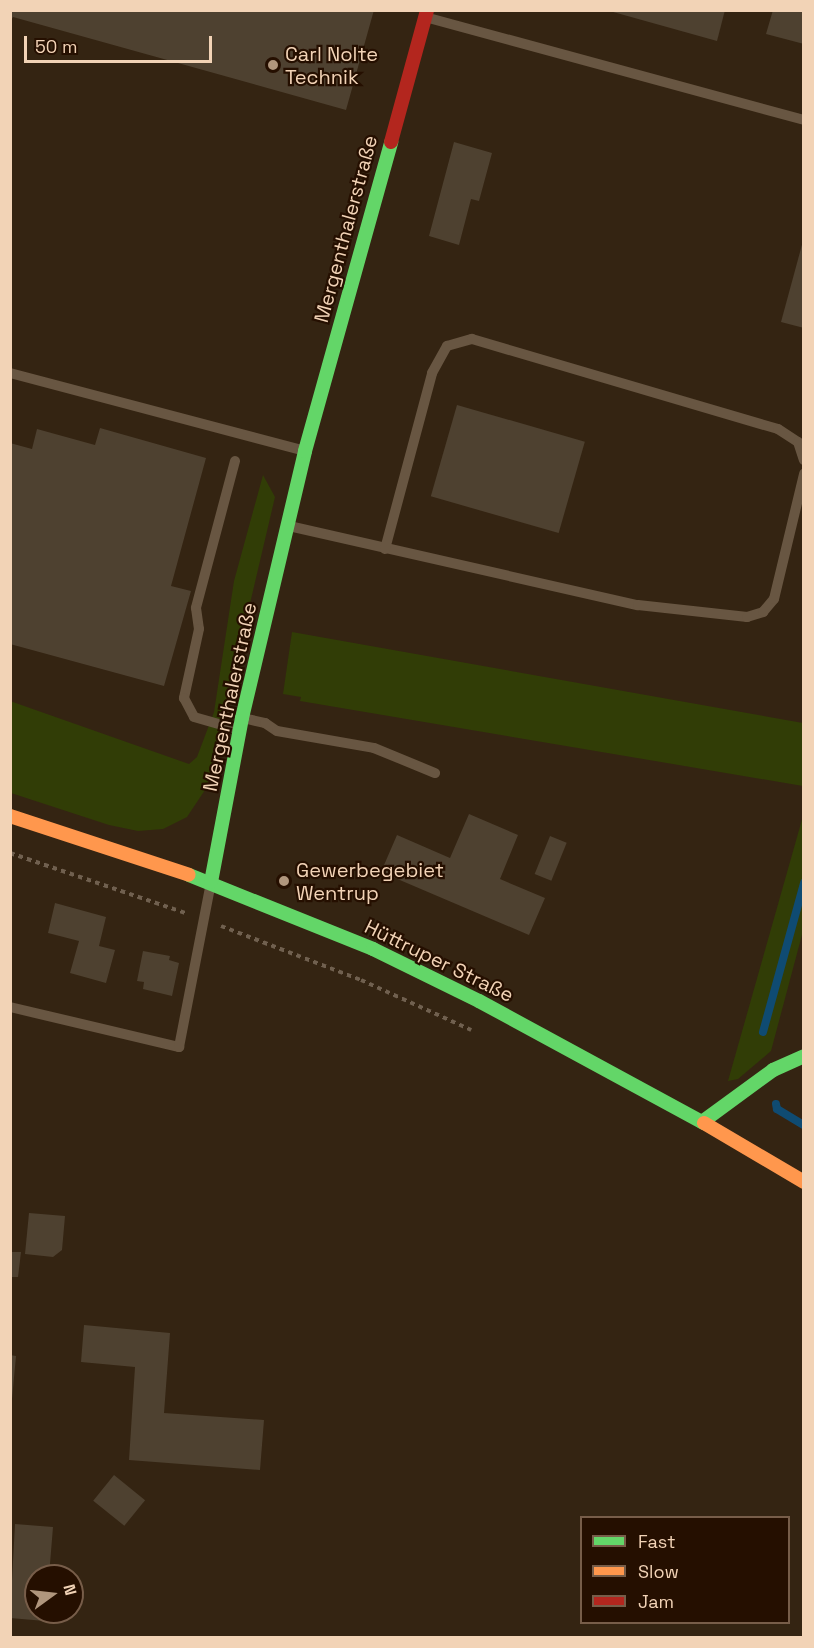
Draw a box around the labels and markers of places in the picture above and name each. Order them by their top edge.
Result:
place label: Carl Nolte Technik [285,42,378,89]
marker: Carl Nolte Technik [266,58,280,72]
place label: Gewerbegebiet Wentrup [296,858,444,905]
marker: Gewerbegebiet Wentrup [277,874,291,888]

